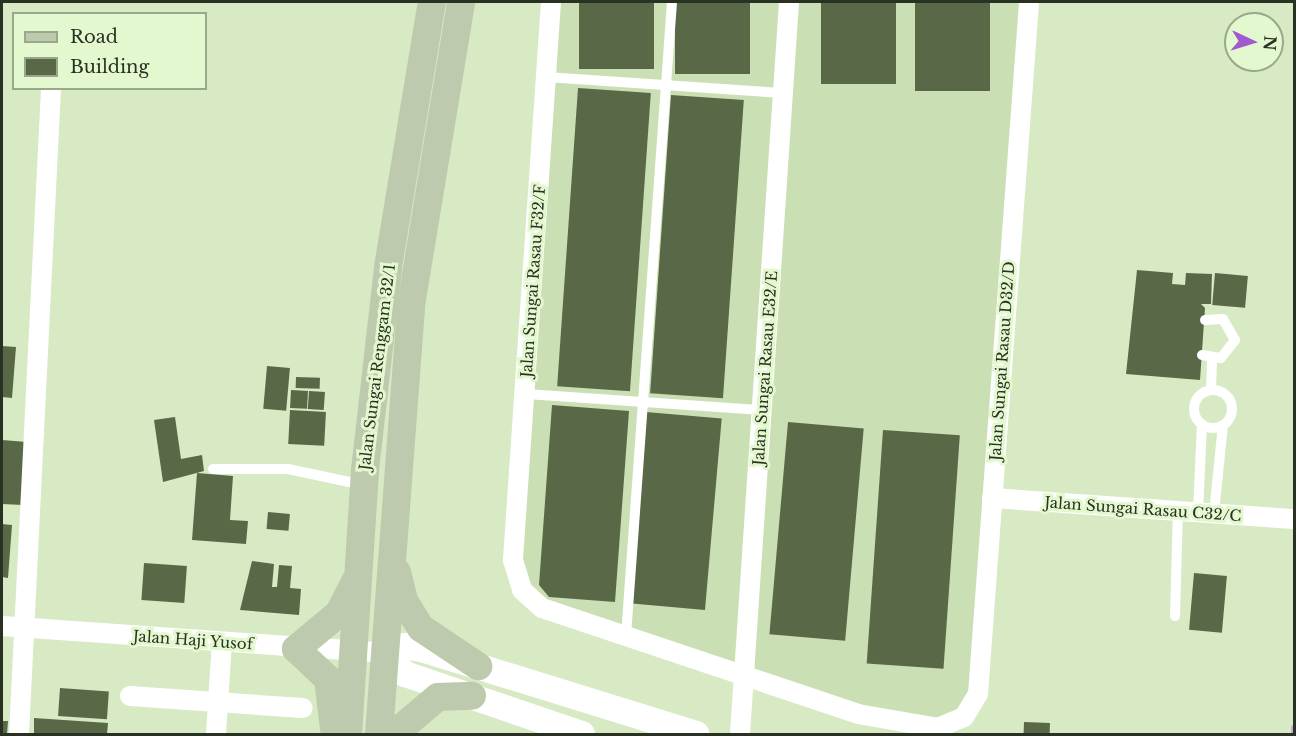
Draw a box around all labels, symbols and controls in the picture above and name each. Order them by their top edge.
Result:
legend [12,12,207,90]
north arrow [1224,12,1284,72]
text: Road [70,26,118,48]
text: N [1259,35,1280,51]
text: Building [70,56,149,78]
street label: Jalan Sungai Rasau F32/F [517,184,549,378]
street label: Jalan Sungai Rasau D32/D [986,261,1018,461]
street label: Jalan Sungai Renggam 32/1 [355,263,399,471]
street label: Jalan Sungai Rasau E32/E [749,270,781,466]
street label: Jalan Sungai Rasau C32/C [1044,493,1242,525]
street label: Jalan Haji Yusof [132,627,254,653]

